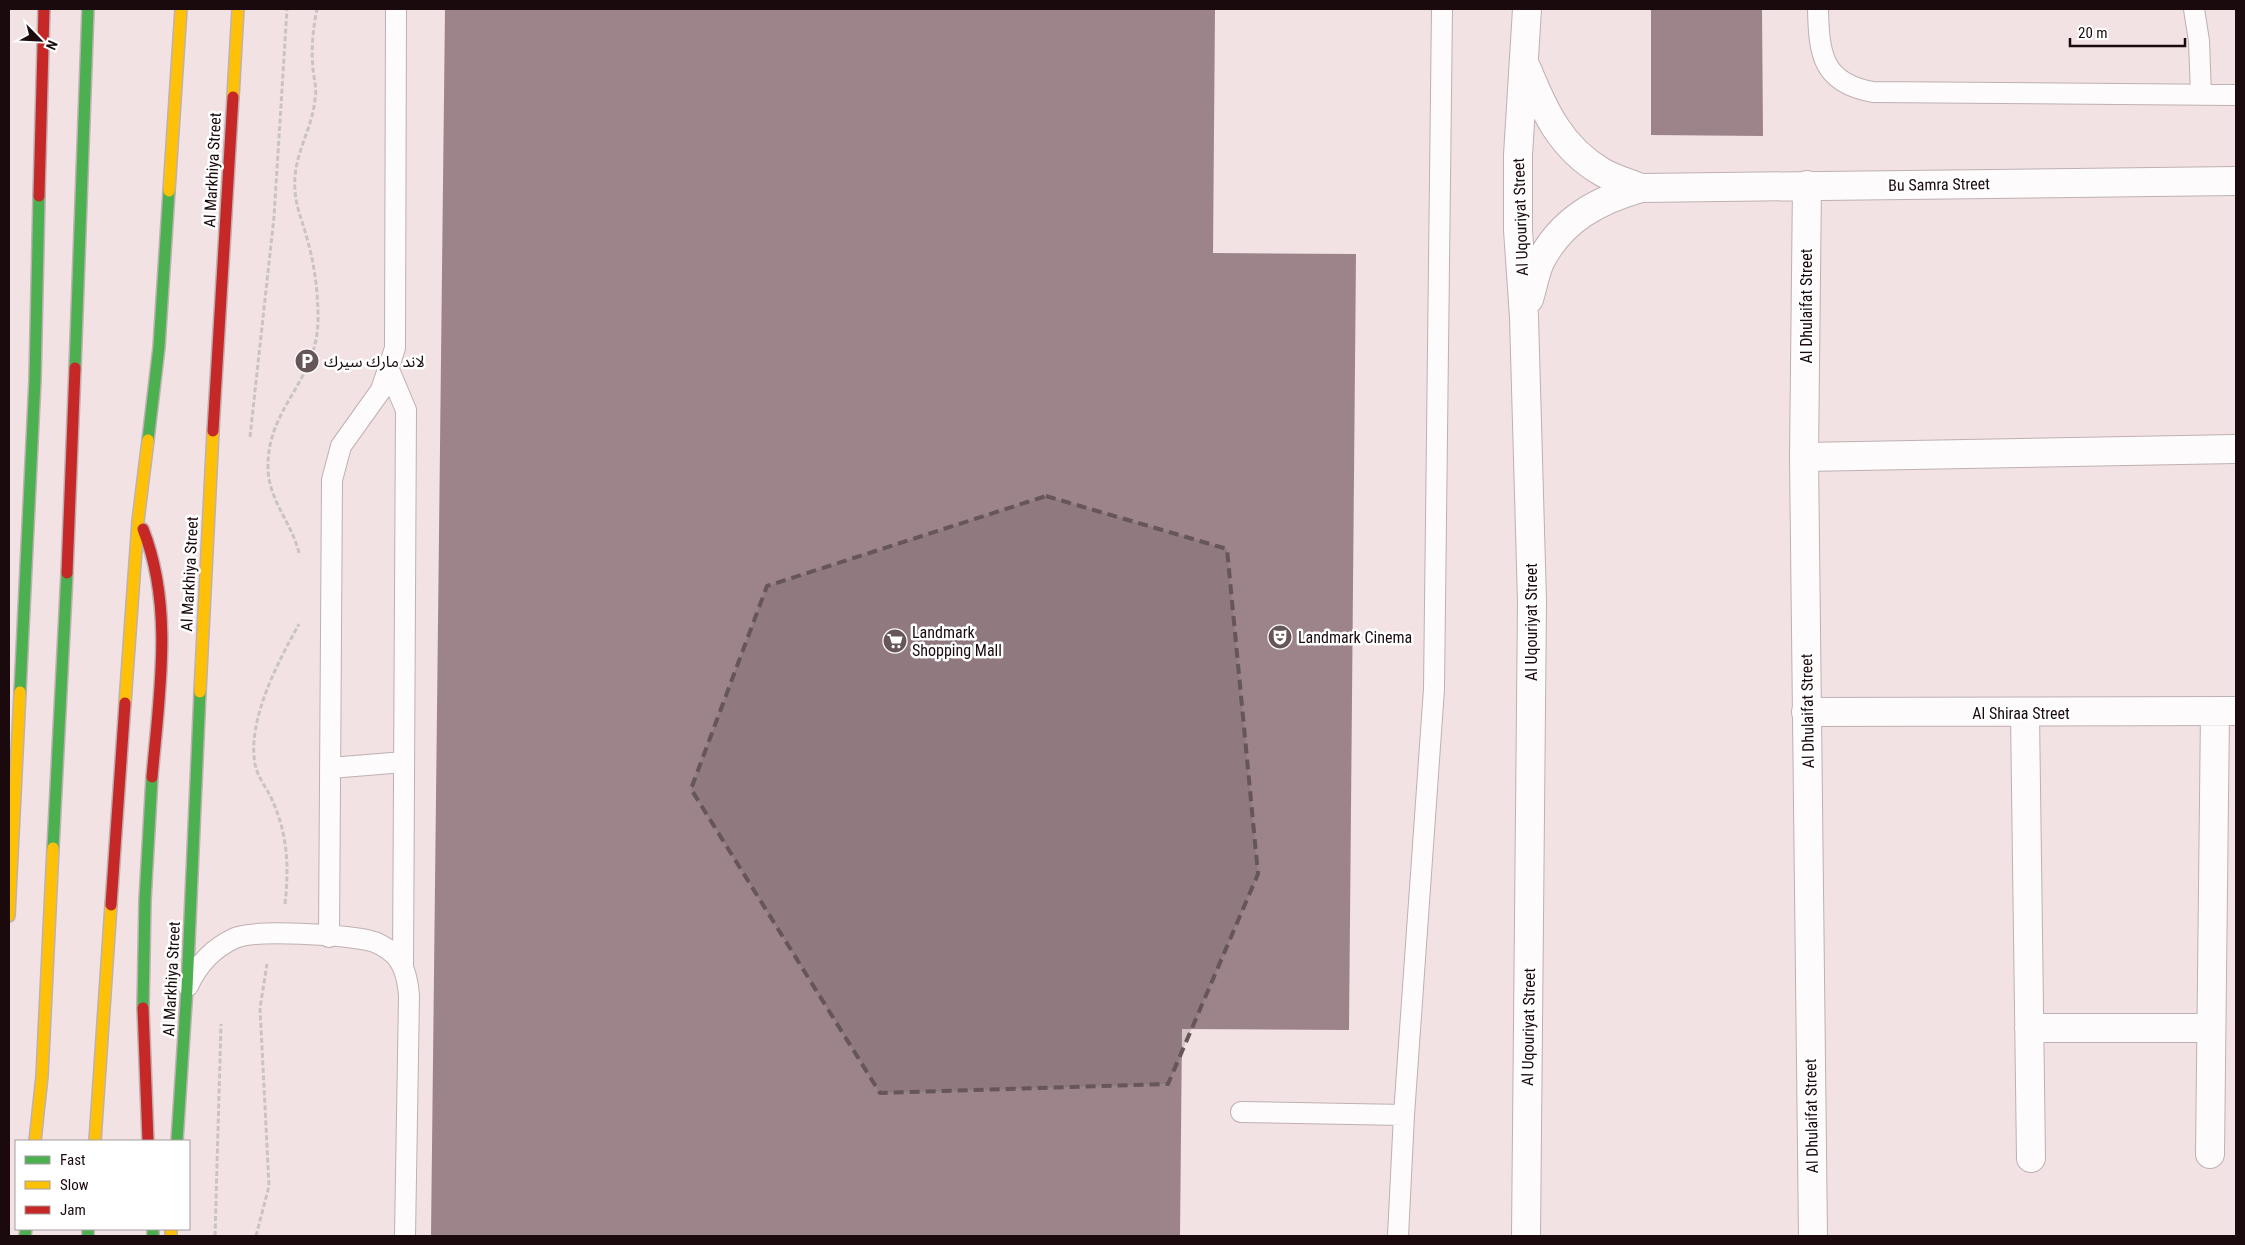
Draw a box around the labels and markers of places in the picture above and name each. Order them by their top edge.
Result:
parking icon: لاند مارك سيرك [294,348,320,374]
place label: لاند مارك سيرك [324,352,425,371]
place label: Landmark Shopping Mall [912,623,1002,660]
theatre icon: Landmark Cinema [1267,624,1293,650]
supermarket icon: Landmark Shopping Mall [882,628,908,654]
place label: Landmark Cinema [1298,628,1412,647]

